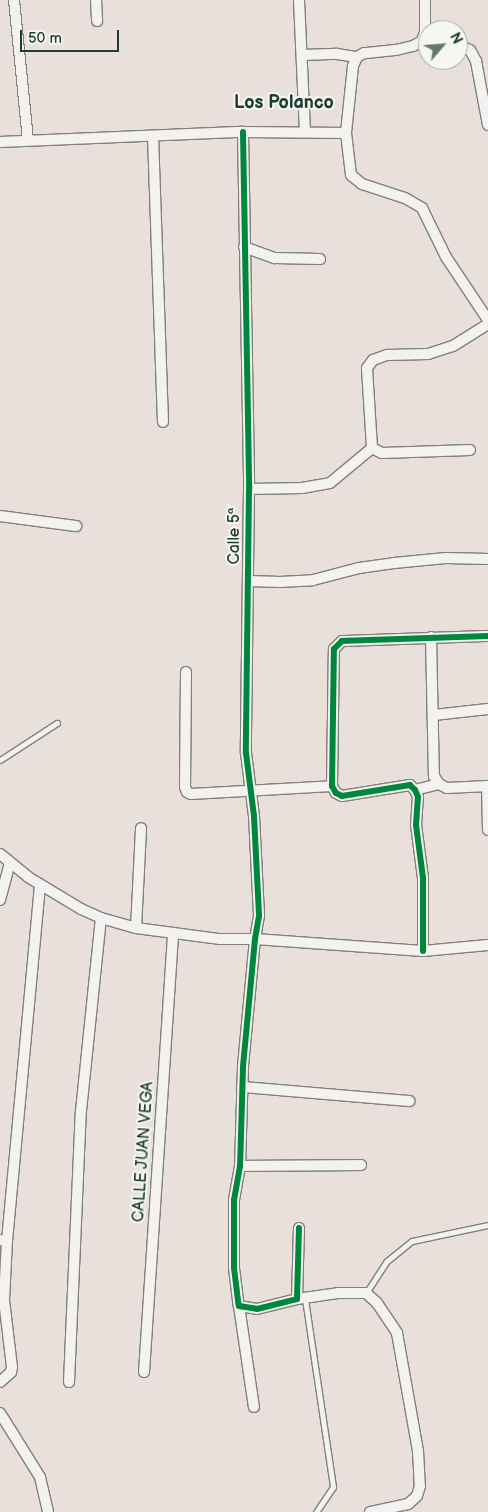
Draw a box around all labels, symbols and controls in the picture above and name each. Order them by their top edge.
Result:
scale bar [22,20,121,52]
north arrow [418,20,468,70]
text: 50 m [28,29,62,48]
text: N [446,30,466,47]
district label: Los Polanco [234,92,334,114]
street label: Calle 5ª [225,507,245,565]
street label: CALLE JUAN VEGA [129,1080,159,1224]

